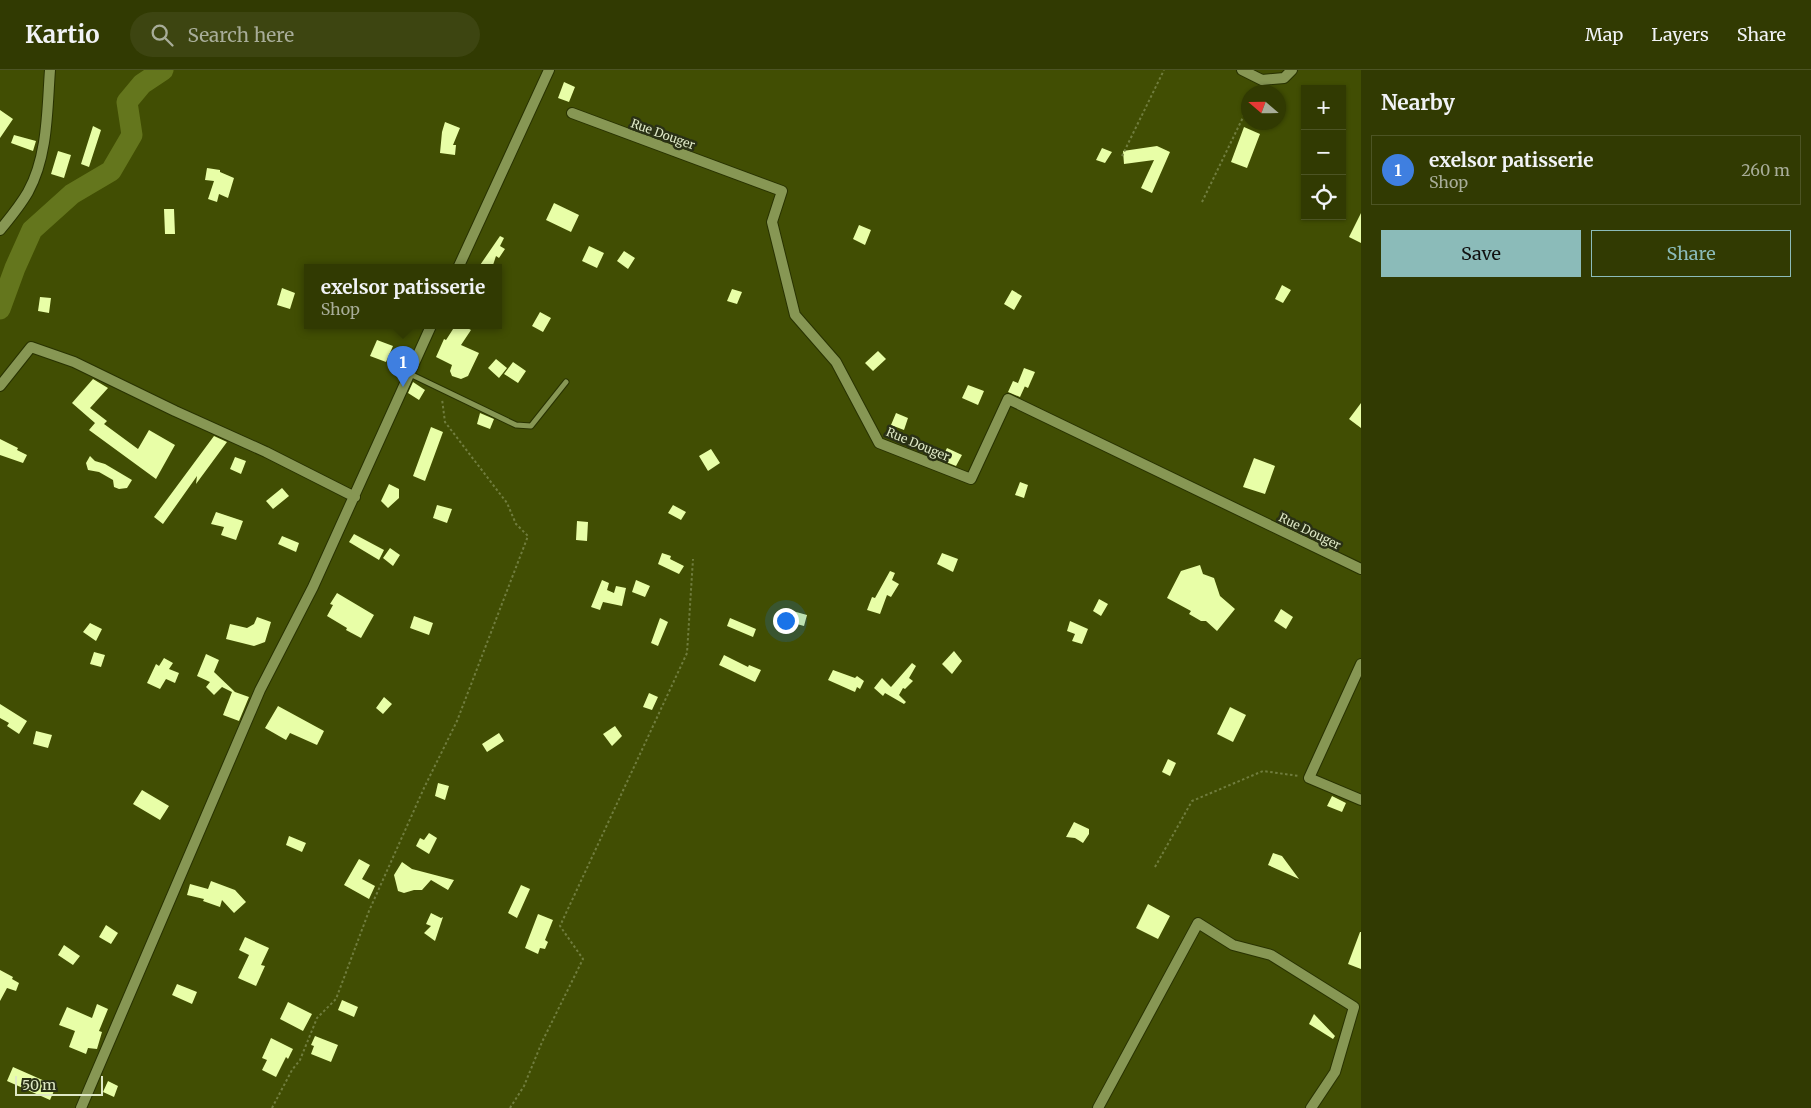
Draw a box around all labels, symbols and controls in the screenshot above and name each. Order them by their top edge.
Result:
search box [130,12,480,57]
text: Kartio [25,19,100,50]
icon: search [148,21,176,49]
text: Search here [188,23,294,47]
text: Map [1585,23,1623,46]
text: Layers [1651,23,1709,46]
text: Share [1737,23,1786,46]
north arrow [1241,85,1286,130]
map controls [1301,85,1346,220]
button: + [1301,85,1346,130]
text: Nearby [1381,89,1455,116]
street label: Rue Douger [629,115,698,153]
button: − [1301,130,1346,175]
text: exelsor patisserie [1429,148,1594,172]
text: 1 [1394,160,1402,180]
text: 260 m [1741,160,1790,180]
text: Shop [1429,172,1468,192]
button: locate [1301,175,1346,220]
button: Save [1381,230,1581,277]
button: Share [1591,230,1791,277]
popup [304,264,502,329]
text: exelsor patisserie [321,275,485,299]
text: Shop [321,299,360,319]
pin: 1 [387,346,419,387]
street label: Rue Douger [884,424,952,464]
street label: Rue Douger [1277,510,1344,553]
your location [773,608,799,634]
scale bar [15,1073,102,1096]
text: 50 m [22,1076,56,1094]

